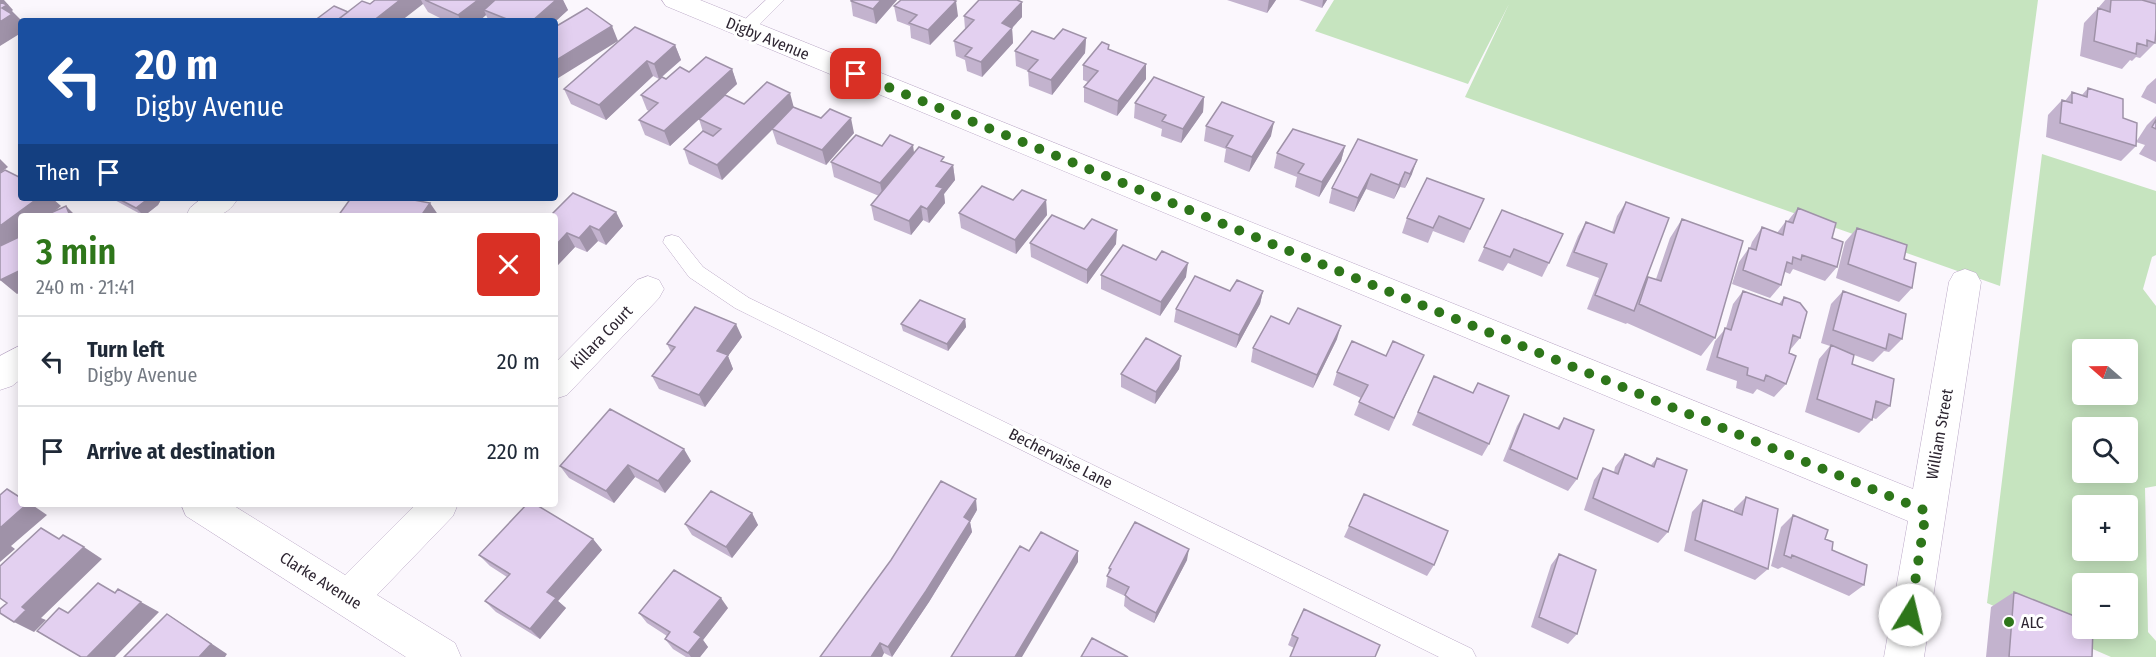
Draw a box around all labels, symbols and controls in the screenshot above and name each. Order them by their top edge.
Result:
street label: Digby Avenue [723,13,812,64]
text: 20 m [135,40,218,90]
icon: left [36,42,114,120]
pin [830,48,881,99]
icon: arrive [839,57,872,90]
text: Digby Avenue [135,91,284,123]
icon: arrive [92,156,125,189]
text: Then [36,159,80,186]
text: 3 min [36,230,116,274]
button: close [477,233,540,296]
text: 240 m · 21:41 [36,275,135,299]
street label: Killara Court [566,301,637,373]
text: Turn left [87,336,165,363]
north arrow [2072,339,2138,405]
map controls [2072,339,2138,639]
icon: left [36,345,69,378]
text: 20 m [497,348,540,375]
text: Digby Avenue [87,363,197,387]
street label: William Street [1922,387,1957,481]
button: search [2072,417,2138,483]
street label: Bechervaise Lane [1006,424,1116,493]
icon: arrive [36,435,69,468]
text: Arrive at destination [87,438,275,465]
text: 220 m [487,438,540,465]
button: + [2072,495,2138,561]
street label: Clarke Avenue [276,548,365,613]
button: − [2072,573,2138,639]
position arrow [1878,583,1942,647]
place label: ALC [2021,613,2044,632]
marker: ALC [2002,615,2016,629]

